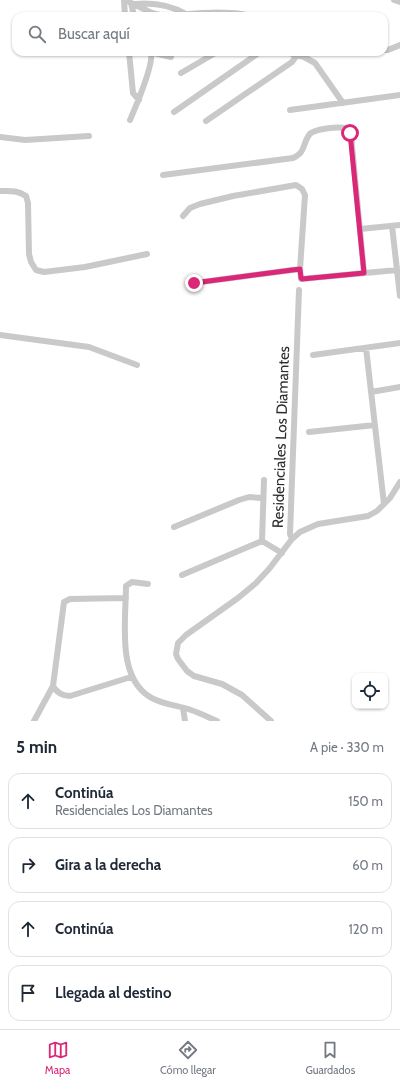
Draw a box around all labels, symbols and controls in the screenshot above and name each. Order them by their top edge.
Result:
search box [12,12,388,56]
icon: search [26,23,48,45]
text: Buscar aquí [58,25,130,43]
route start [341,124,359,142]
route end [185,274,203,292]
street label: Residenciales Los Diamantes [269,346,293,528]
map controls [352,673,388,709]
button: locate [352,673,388,709]
text: 5 min [16,737,57,757]
text: A pie · 330 m [310,739,384,755]
text: Continúa [55,784,113,802]
icon: ahead [17,790,39,812]
text: 150 m [348,793,383,809]
text: Residenciales Los Diamantes [55,802,213,818]
icon: right [17,854,39,876]
text: Gira a la derecha [55,856,161,874]
text: 60 m [352,857,383,873]
icon: ahead [17,918,39,940]
text: Continúa [55,920,113,938]
text: 120 m [349,921,383,937]
icon: arrive [17,982,39,1004]
text: Llegada al destino [55,984,171,1002]
tab: Mapa [45,1039,70,1077]
tab: Cómo llegar [160,1039,216,1077]
tab: Guardados [305,1039,355,1077]

